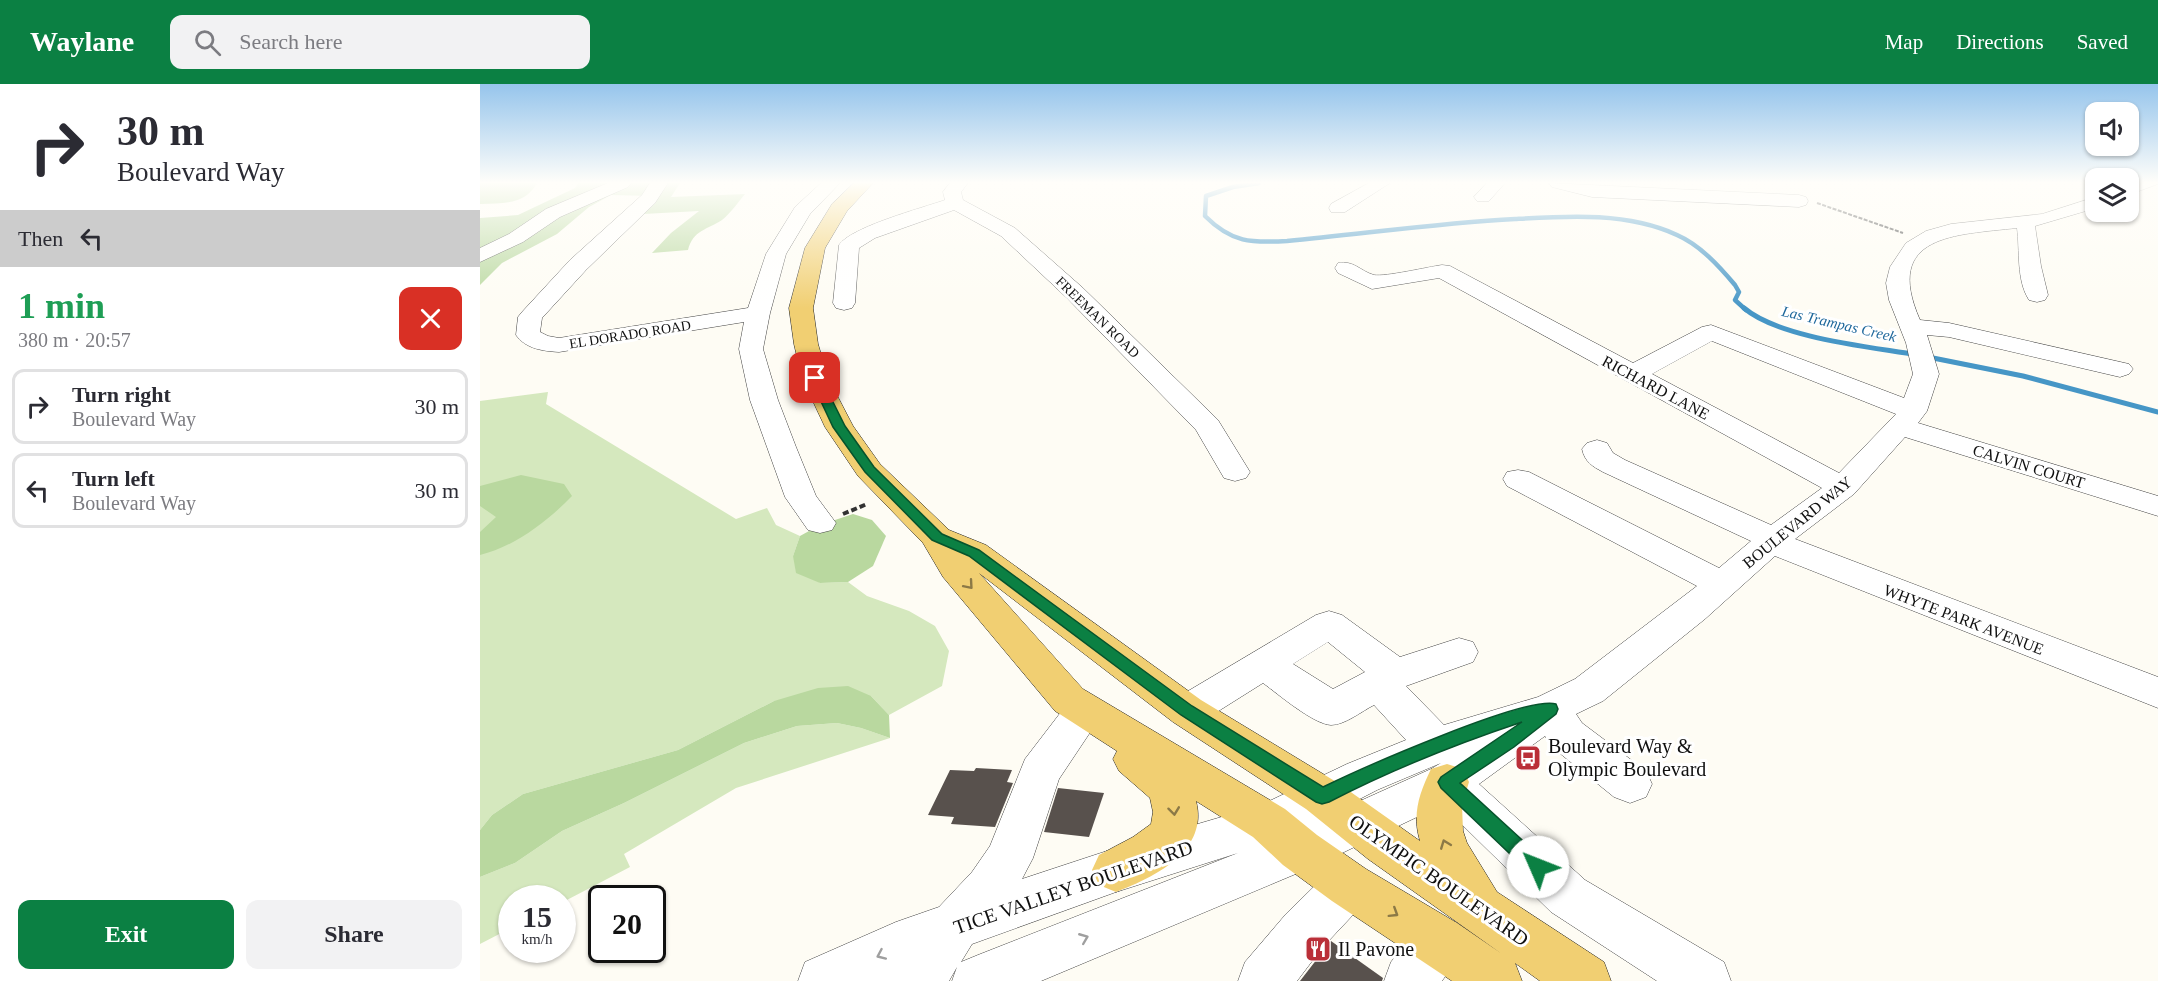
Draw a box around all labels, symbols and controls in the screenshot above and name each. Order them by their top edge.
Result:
search box [170,15,590,69]
text: Waylane [30,26,134,57]
icon: search [191,26,224,59]
text: Search here [239,29,342,54]
text: Map [1885,30,1923,54]
text: Directions [1956,30,2044,54]
text: Saved [2077,30,2128,54]
map controls [2085,102,2139,222]
button: sound [2085,102,2139,156]
icon: right [18,108,96,186]
text: 30 m [117,108,205,154]
text: Boulevard Way [117,157,285,187]
button: layers [2085,168,2139,222]
icon: left [75,222,108,255]
text: Then [18,226,63,251]
street label: FREEMAN ROAD [1053,274,1142,361]
text: 1 min [18,286,105,326]
button: close [399,287,462,350]
water label: Las Trampas Creek [1779,303,1898,345]
street label: EL DORADO ROAD [568,317,692,352]
text: 380 m · 20:57 [18,329,131,351]
pin [789,352,840,403]
street label: RICHARD LANE [1599,352,1712,423]
icon: arrive [798,361,831,394]
text: Turn right [72,382,171,407]
icon: right [21,390,54,423]
text: 30 m [414,394,459,419]
text: Boulevard Way [72,408,196,430]
street label: CALVIN COURT [1971,441,2087,492]
text: Turn left [72,466,155,491]
street label: BOULEVARD WAY [1739,473,1856,572]
icon: left [21,474,54,507]
text: 30 m [414,478,459,503]
text: Boulevard Way [72,492,196,514]
one-way arrow [962,578,973,589]
street label: WHYTE PARK AVENUE [1882,581,2046,658]
place label: Boulevard Way & Olympic Boulevard [1548,735,1706,781]
bus stop icon: Boulevard Way & Olympic Boulevard [1513,743,1543,773]
one-way arrow [1167,806,1179,816]
street label: OLYMPIC BOULEVARD [1345,810,1533,950]
position arrow [1506,835,1570,899]
street label: TICE VALLEY BOULEVARD [951,836,1195,938]
one-way arrow [1439,839,1452,850]
speed limit sign: 20 [588,885,666,963]
button: Exit [18,900,234,969]
button: Share [246,900,462,969]
text: 15 [522,900,552,933]
one-way arrow [1388,905,1398,917]
text: km/h [522,931,552,947]
one-way arrow [1078,933,1089,945]
restaurant icon: Il Pavone [1303,934,1333,964]
place label: Il Pavone [1338,938,1414,960]
one-way arrow [877,948,888,960]

